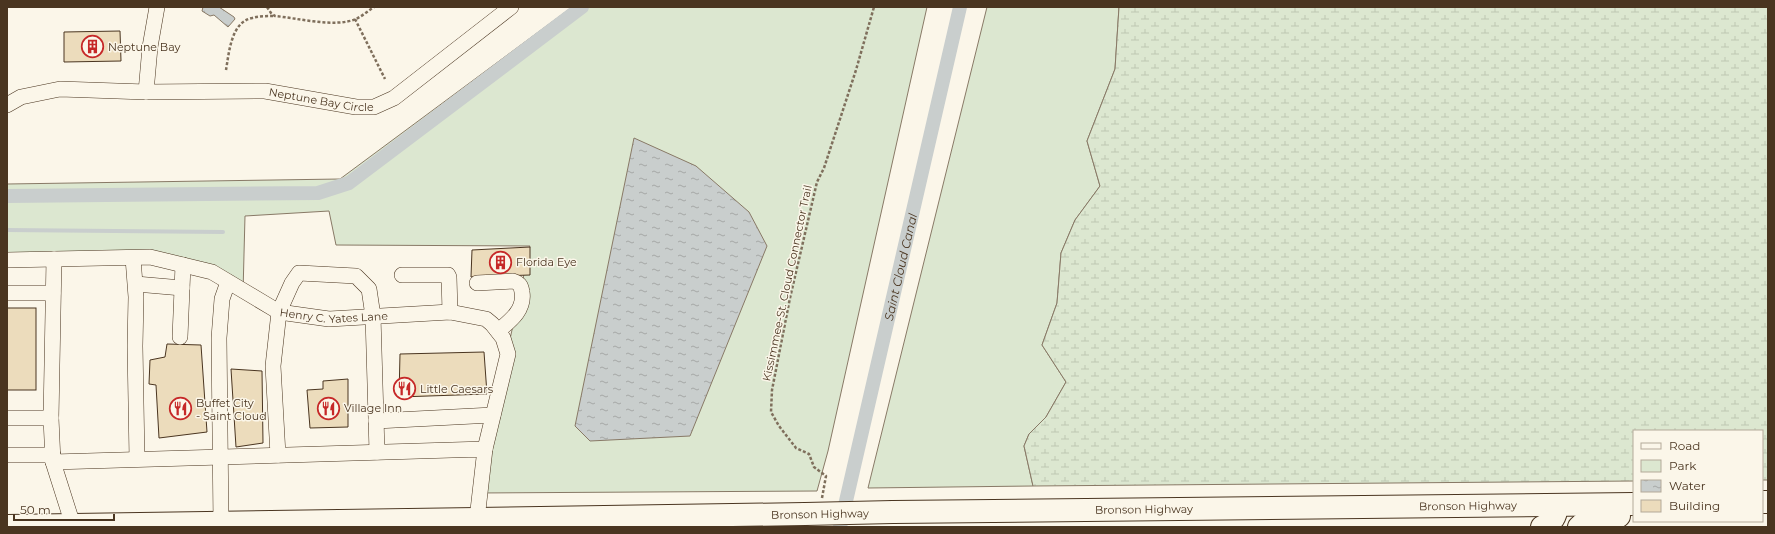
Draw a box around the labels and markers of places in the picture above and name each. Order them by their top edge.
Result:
building icon: Neptune Bay [79,34,105,60]
place label: Neptune Bay [108,40,180,54]
building icon: Florida Eye [488,249,514,275]
place label: Florida Eye [516,255,577,269]
restaurant icon: Little Caesars [392,376,418,402]
place label: Little Caesars [420,382,494,396]
restaurant icon: Village Inn [315,395,341,421]
restaurant icon: Buffet City - Saint Cloud [168,396,194,422]
place label: Buffet City - Saint Cloud [196,396,267,423]
place label: Village Inn [344,401,402,415]

